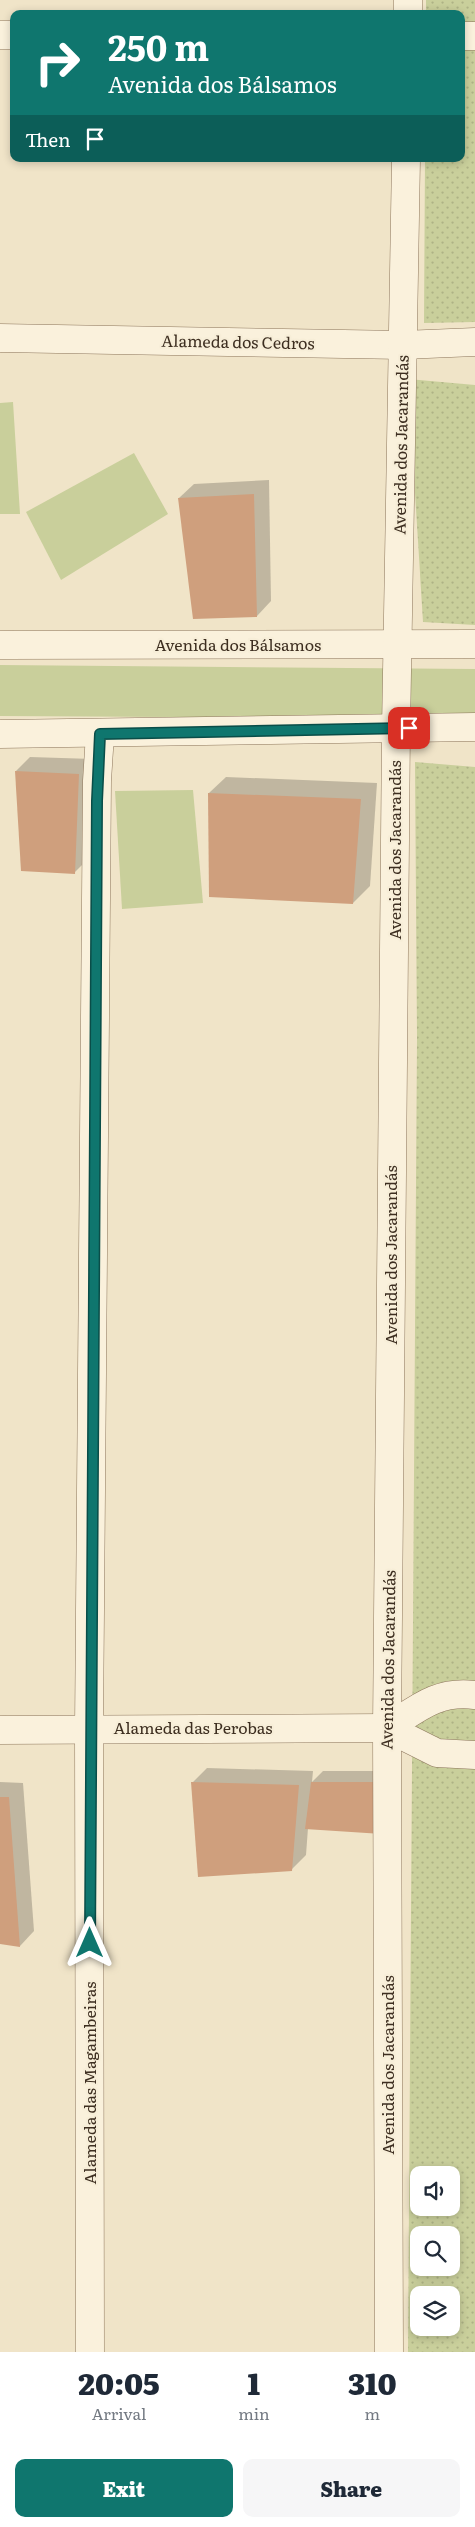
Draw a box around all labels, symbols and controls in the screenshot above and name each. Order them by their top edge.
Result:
text: 250 m [108,20,209,72]
icon: right [25,30,90,95]
text: Avenida dos Bálsamos [108,67,337,100]
text: Then [25,125,71,153]
icon: arrive [81,125,109,153]
street label: Alameda dos Cedros [161,328,315,354]
street label: Avenida dos Jacarandás [386,355,414,535]
street label: Avenida dos Bálsamos [155,632,321,656]
pin [388,707,430,749]
icon: arrive [395,714,423,742]
street label: Avenida dos Jacarandás [382,760,406,940]
street label: Avenida dos Jacarandás [378,1165,402,1345]
street label: Avenida dos Jacarandás [373,1570,401,1750]
street label: Alameda das Perobas [113,1715,273,1739]
position arrow [63,1916,115,1968]
street label: Avenida dos Jacarandás [375,1975,399,2155]
street label: Alameda das Magambeiras [77,1982,101,2184]
map controls [410,2166,460,2336]
button: sound [410,2166,460,2216]
button: search [410,2226,460,2276]
button: layers [410,2286,460,2336]
text: 20:05 [78,2360,160,2404]
text: 1 [248,2360,260,2404]
text: 310 [348,2360,397,2404]
text: Arrival [92,2401,146,2425]
text: min [238,2401,270,2425]
text: m [365,2401,380,2425]
button: Exit [15,2459,233,2517]
button: Share [243,2459,460,2517]

